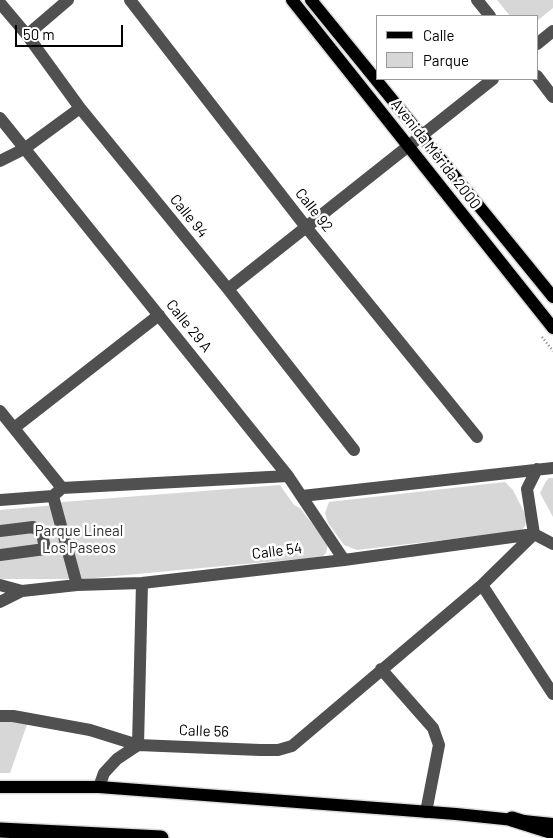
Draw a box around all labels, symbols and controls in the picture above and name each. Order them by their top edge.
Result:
scale bar [18,15,125,47]
legend [376,15,538,80]
text: 50 m [23,25,55,43]
text: Calle [423,26,455,44]
text: Parque [423,51,469,69]
street label: Avenida Mérida 2000 [387,95,485,213]
street label: Calle 92 [291,185,337,235]
street label: Calle 94 [166,191,212,241]
street label: Calle 29 A [162,296,216,356]
park label: Parque Lineal Los Paseos [35,522,123,557]
street label: Calle 54 [251,539,303,563]
street label: Calle 56 [179,721,229,741]

